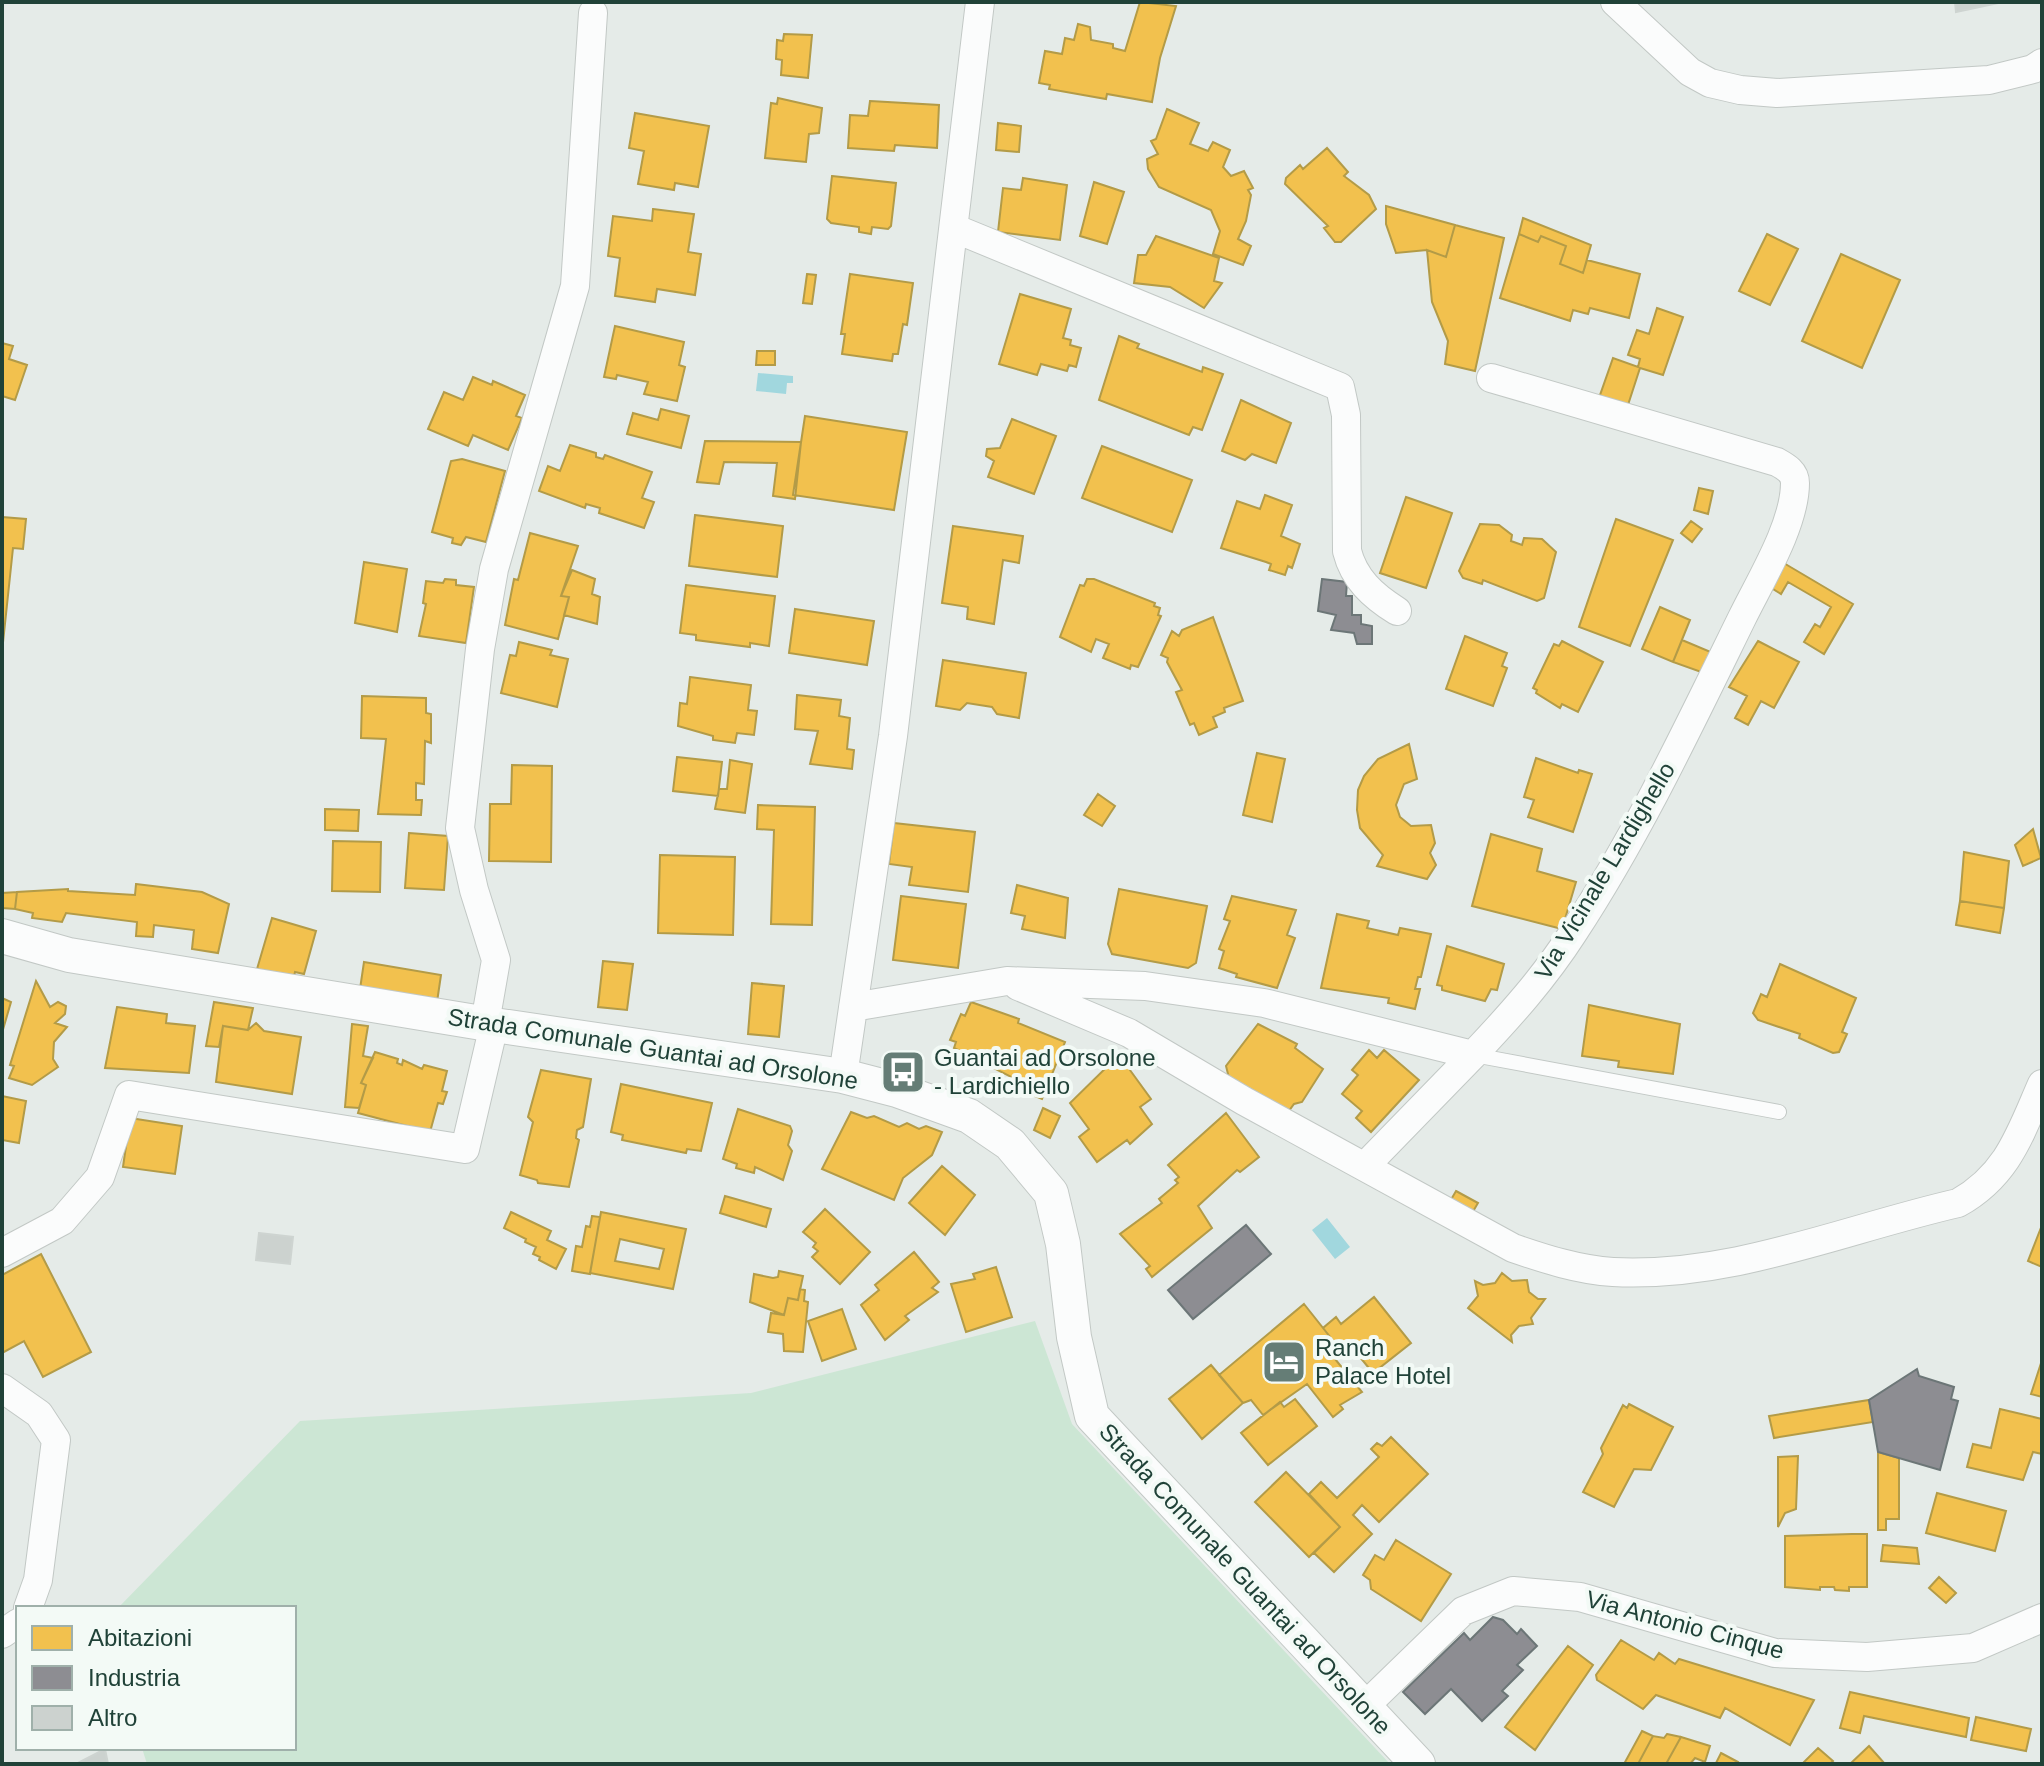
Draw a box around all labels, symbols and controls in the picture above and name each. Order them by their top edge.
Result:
street label: Via Vicinale Lardighello [1529,757,1680,984]
street label: Strada Comunale Guantai ad Orsolone [446,1003,860,1094]
place label: Guantai ad Orsolone - Lardichiello [934,1044,1155,1099]
bus stop icon: Guantai ad Orsolone - Lardichiello [879,1048,927,1096]
place label: Ranch Palace Hotel [1315,1334,1451,1389]
hotel icon: Ranch Palace Hotel [1260,1338,1308,1386]
street label: Strada Comunale Guantai ad Orsolone [1094,1418,1397,1740]
street label: Via Antonio Cinque [1583,1585,1787,1664]
legend [16,1606,296,1750]
text: Abitazioni [88,1624,192,1651]
text: Industria [88,1664,181,1691]
text: Altro [88,1704,137,1731]

